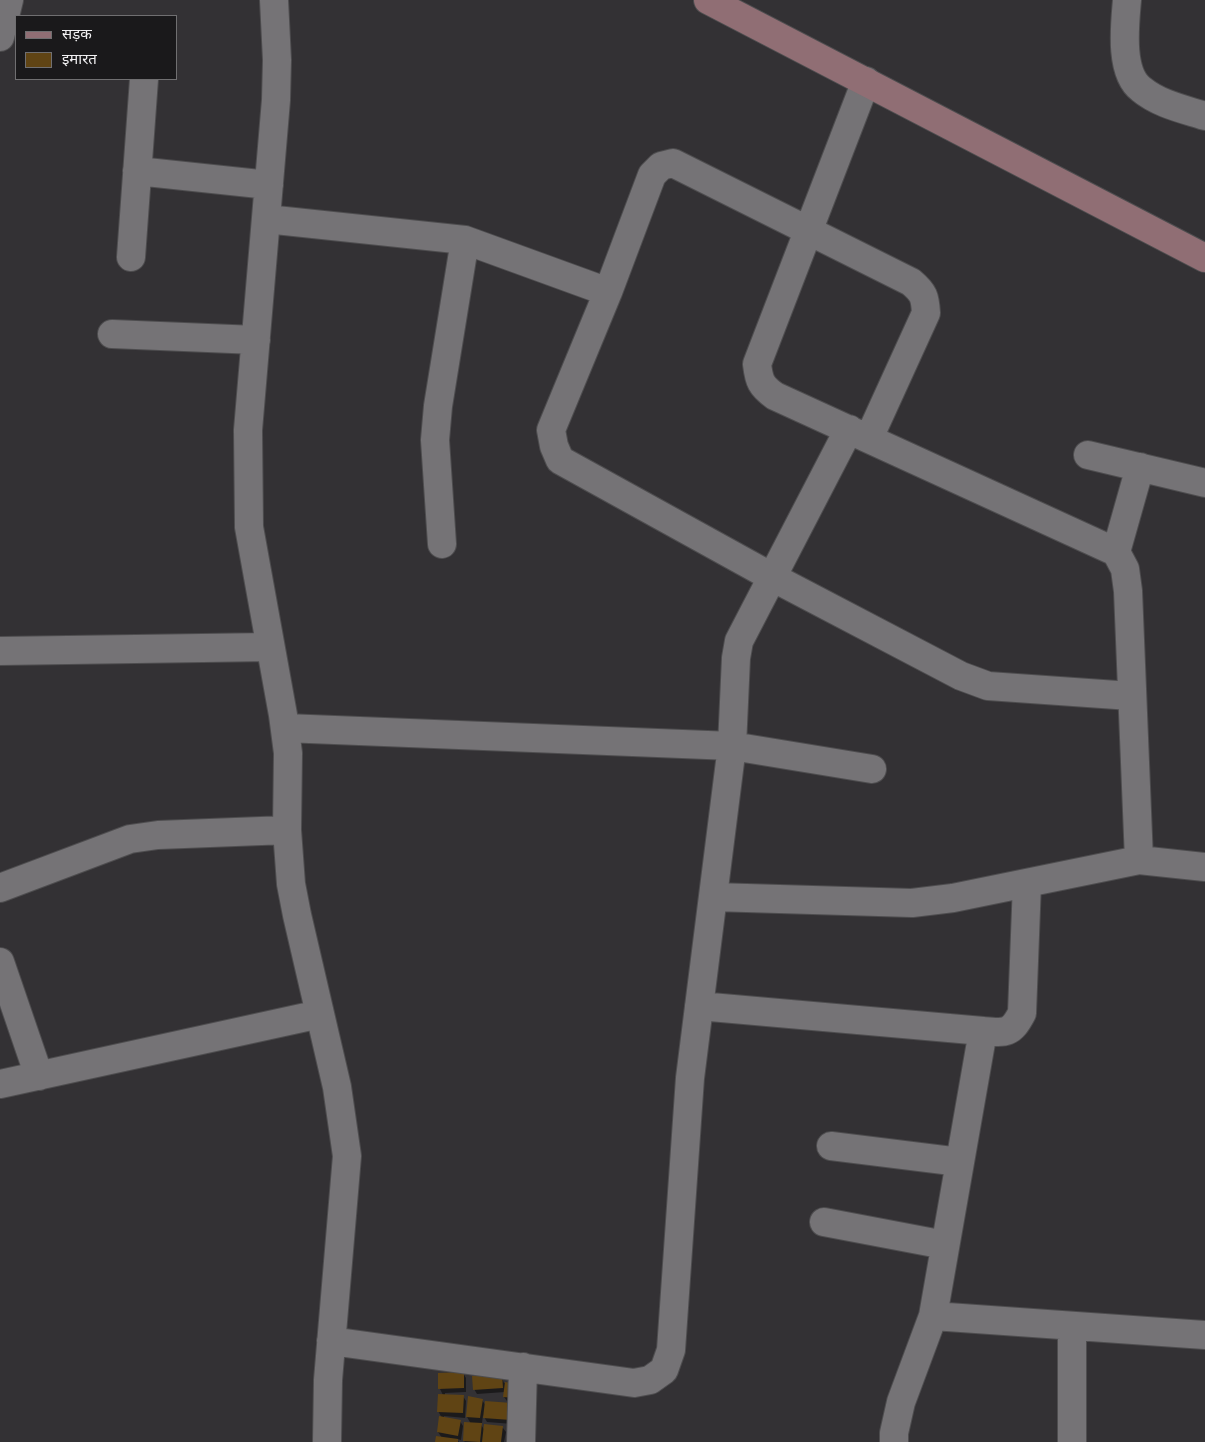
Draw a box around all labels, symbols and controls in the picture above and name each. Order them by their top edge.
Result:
legend [15,15,178,80]
text: सड़क [62,24,92,42]
text: इमारत [62,49,97,67]

